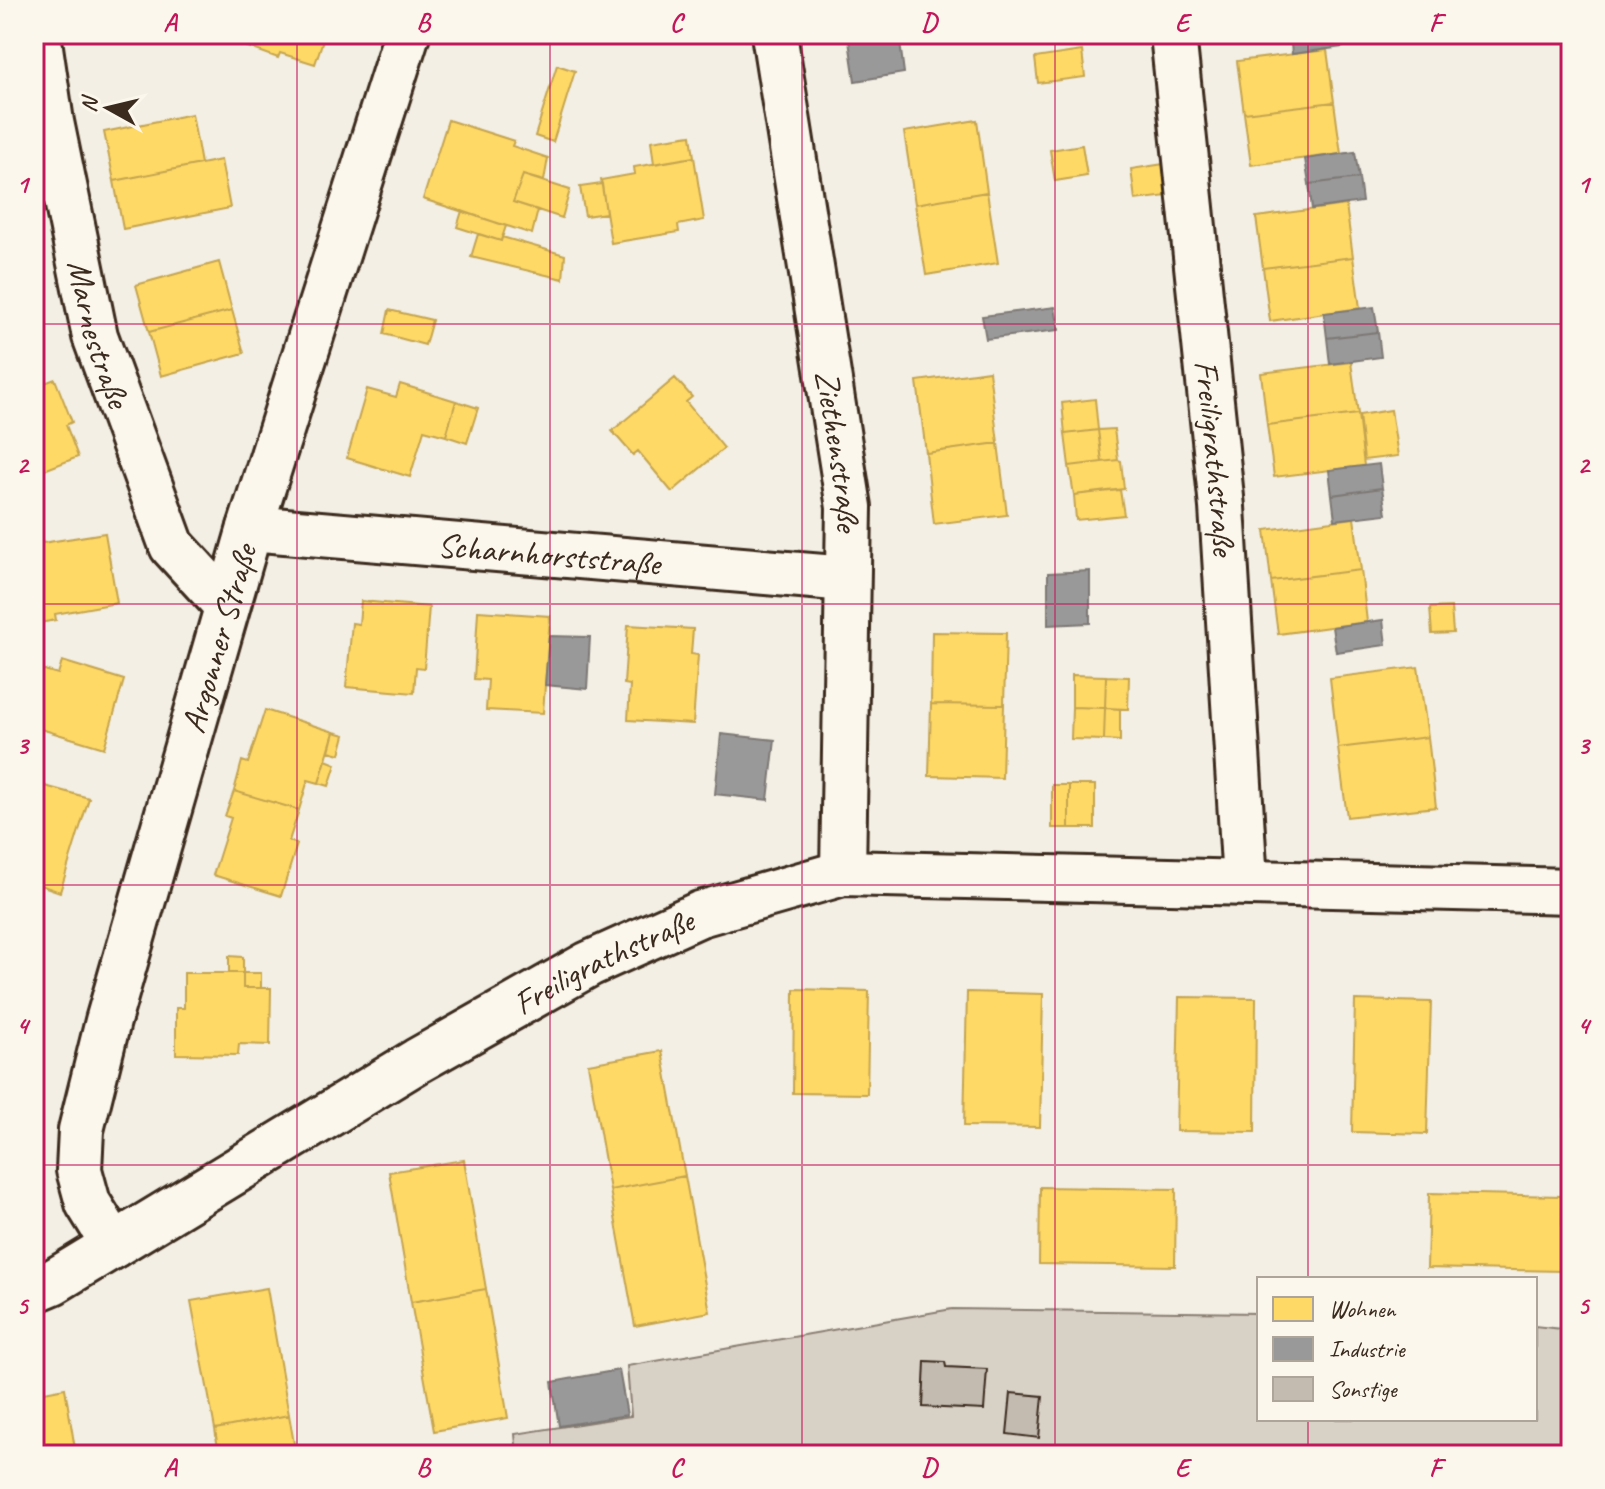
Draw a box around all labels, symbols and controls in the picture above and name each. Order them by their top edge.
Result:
text: A [163,6,178,39]
text: B [416,6,432,39]
text: C [670,6,686,39]
text: D [921,6,939,39]
text: E [1175,6,1193,39]
text: F [1429,6,1447,39]
north arrow [68,68,148,148]
text: N [74,93,104,114]
text: 1 [16,168,31,201]
text: 1 [1577,168,1592,201]
street label: Marnestraße [58,256,142,416]
street label: Freiligrathstraße [1185,358,1247,560]
street label: Ziethenstraße [806,367,871,535]
text: 2 [16,448,30,481]
text: 2 [1577,448,1591,481]
street label: Scharnhorststraße [436,523,665,585]
street label: Argonner Straße [171,537,266,738]
text: 3 [16,729,30,762]
text: 3 [1577,729,1591,762]
street label: Freiligrathstraße [505,897,703,1024]
text: 4 [16,1009,31,1042]
text: 4 [1577,1009,1592,1042]
legend [1257,1277,1537,1421]
text: 5 [16,1289,30,1322]
text: 5 [1577,1289,1591,1322]
text: Wohnen [1329,1294,1396,1324]
text: Industrie [1329,1334,1407,1364]
text: Sonstige [1329,1374,1399,1404]
text: A [163,1451,178,1484]
text: B [416,1451,432,1484]
text: C [670,1451,686,1484]
text: D [921,1451,939,1484]
text: E [1175,1451,1193,1484]
text: F [1429,1451,1447,1484]

